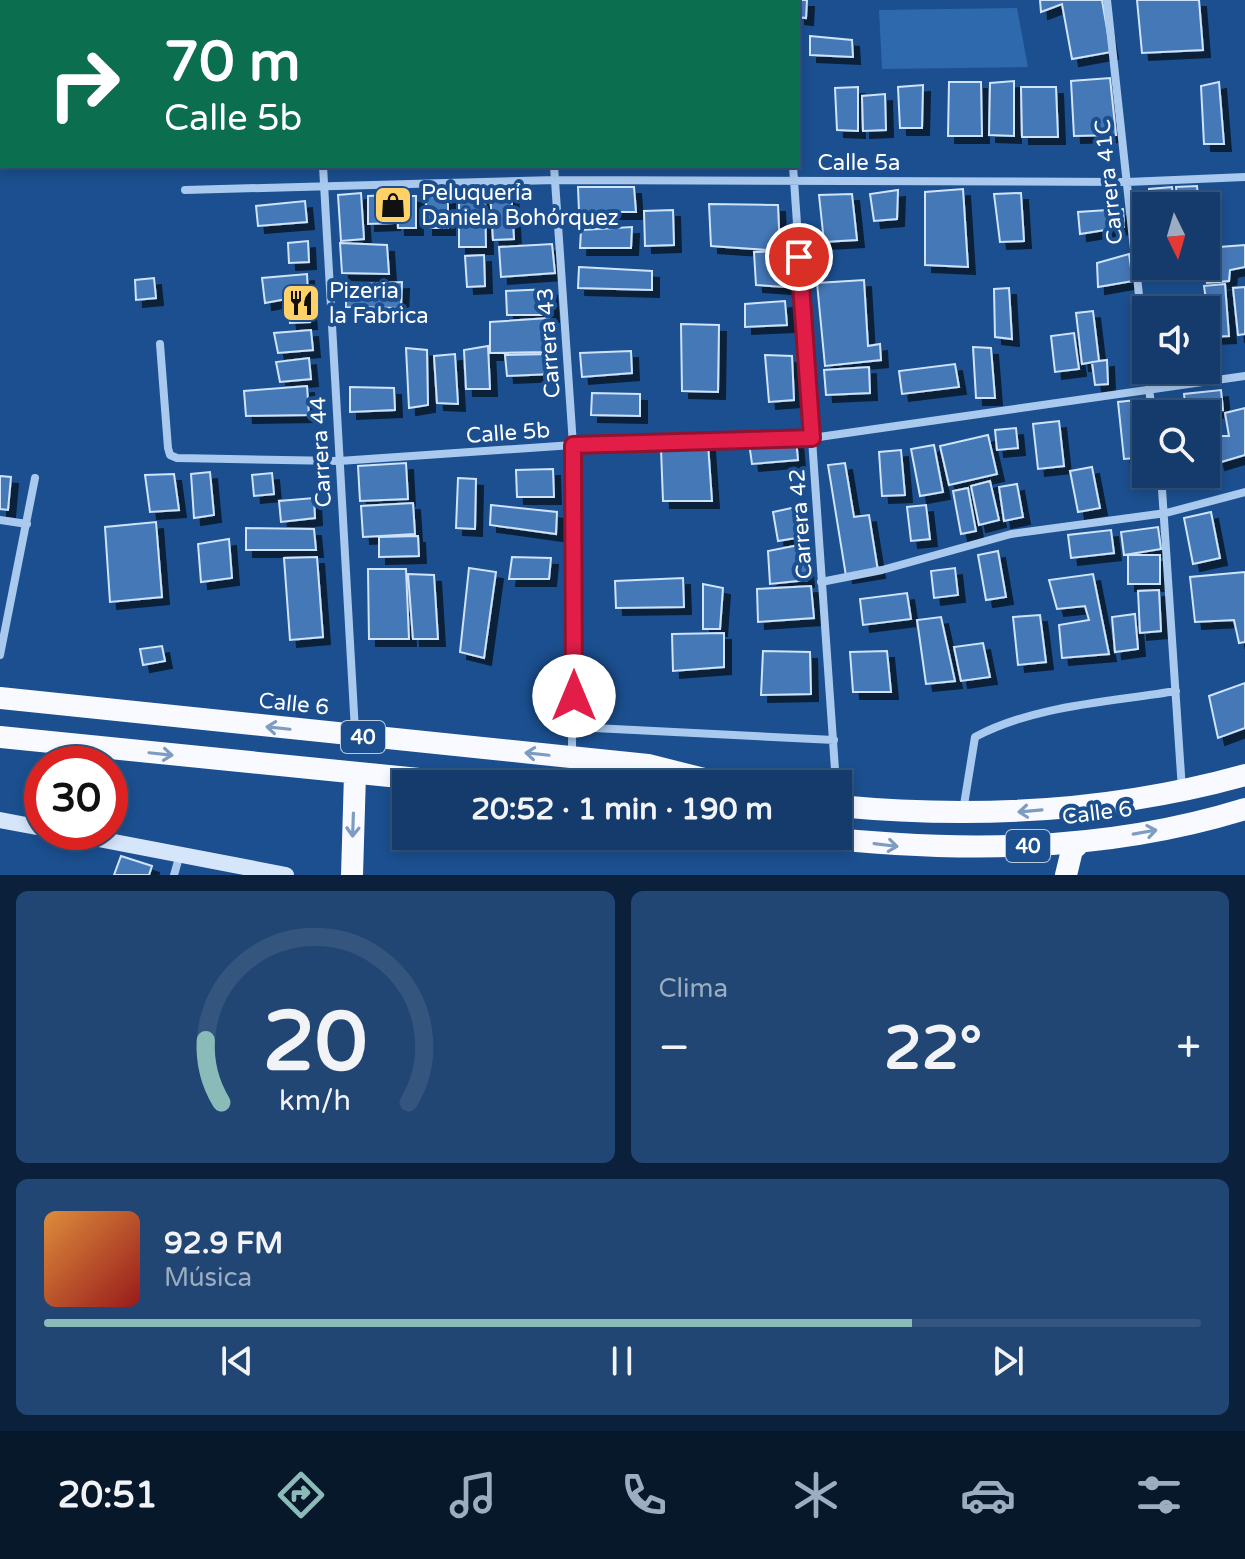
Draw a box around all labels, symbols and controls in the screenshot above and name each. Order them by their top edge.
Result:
text: 70 m [164,29,300,96]
icon: right [32,32,136,136]
text: Calle 5b [164,97,302,140]
street label: Carrera 41C [1089,118,1129,246]
street label: Calle 5a [818,150,900,176]
place label: Peluquería Daniela Bohórquez [421,180,619,231]
shop icon: Peluquería Daniela Bohórquez [372,184,414,226]
north arrow [1132,192,1220,280]
map controls [1132,192,1220,488]
pin [765,223,833,291]
icon: arrive [777,235,821,279]
place label: Pizeria la Fabrica [329,278,429,329]
restaurant icon: Pizeria la Fabrica [280,282,322,324]
street label: Carrera 43 [532,287,566,399]
button: sound [1132,296,1220,384]
street label: Carrera 44 [305,396,337,508]
button: search [1132,400,1220,488]
street label: Calle 5b [465,417,551,449]
street label: Carrera 42 [784,468,818,580]
position arrow [532,654,616,738]
street label: Calle 6 [257,687,330,721]
one-way arrow [265,720,292,735]
road number: 40 [341,721,385,753]
speed limit sign: 30 [24,746,128,850]
one-way arrow [147,746,174,761]
one-way arrow [524,746,550,761]
text: 20:52 · 1 min · 190 m [471,791,773,828]
street label: Calle 6 [1060,796,1134,830]
one-way arrow [1017,803,1044,818]
one-way arrow [346,811,361,838]
one-way arrow [1132,824,1157,839]
road number: 40 [1006,830,1050,862]
one-way arrow [873,838,898,853]
text: Clima [659,973,728,1004]
text: 20 [263,993,367,1093]
text: 22° [884,1013,982,1085]
text: − [659,1022,690,1075]
text: + [1176,1022,1201,1075]
text: km/h [279,1084,351,1118]
text: 92.9 FM [164,1225,283,1262]
text: Música [164,1262,252,1293]
icon: previous [215,1339,259,1383]
icon: pause [600,1339,644,1383]
icon: next [986,1339,1030,1383]
icon: directions [273,1467,329,1523]
icon: music [445,1467,501,1523]
icon: phone [616,1467,672,1523]
icon: climate [788,1467,844,1523]
icon: car [960,1467,1016,1523]
icon: filters [1131,1467,1187,1523]
text: 20:51 [58,1474,158,1517]

